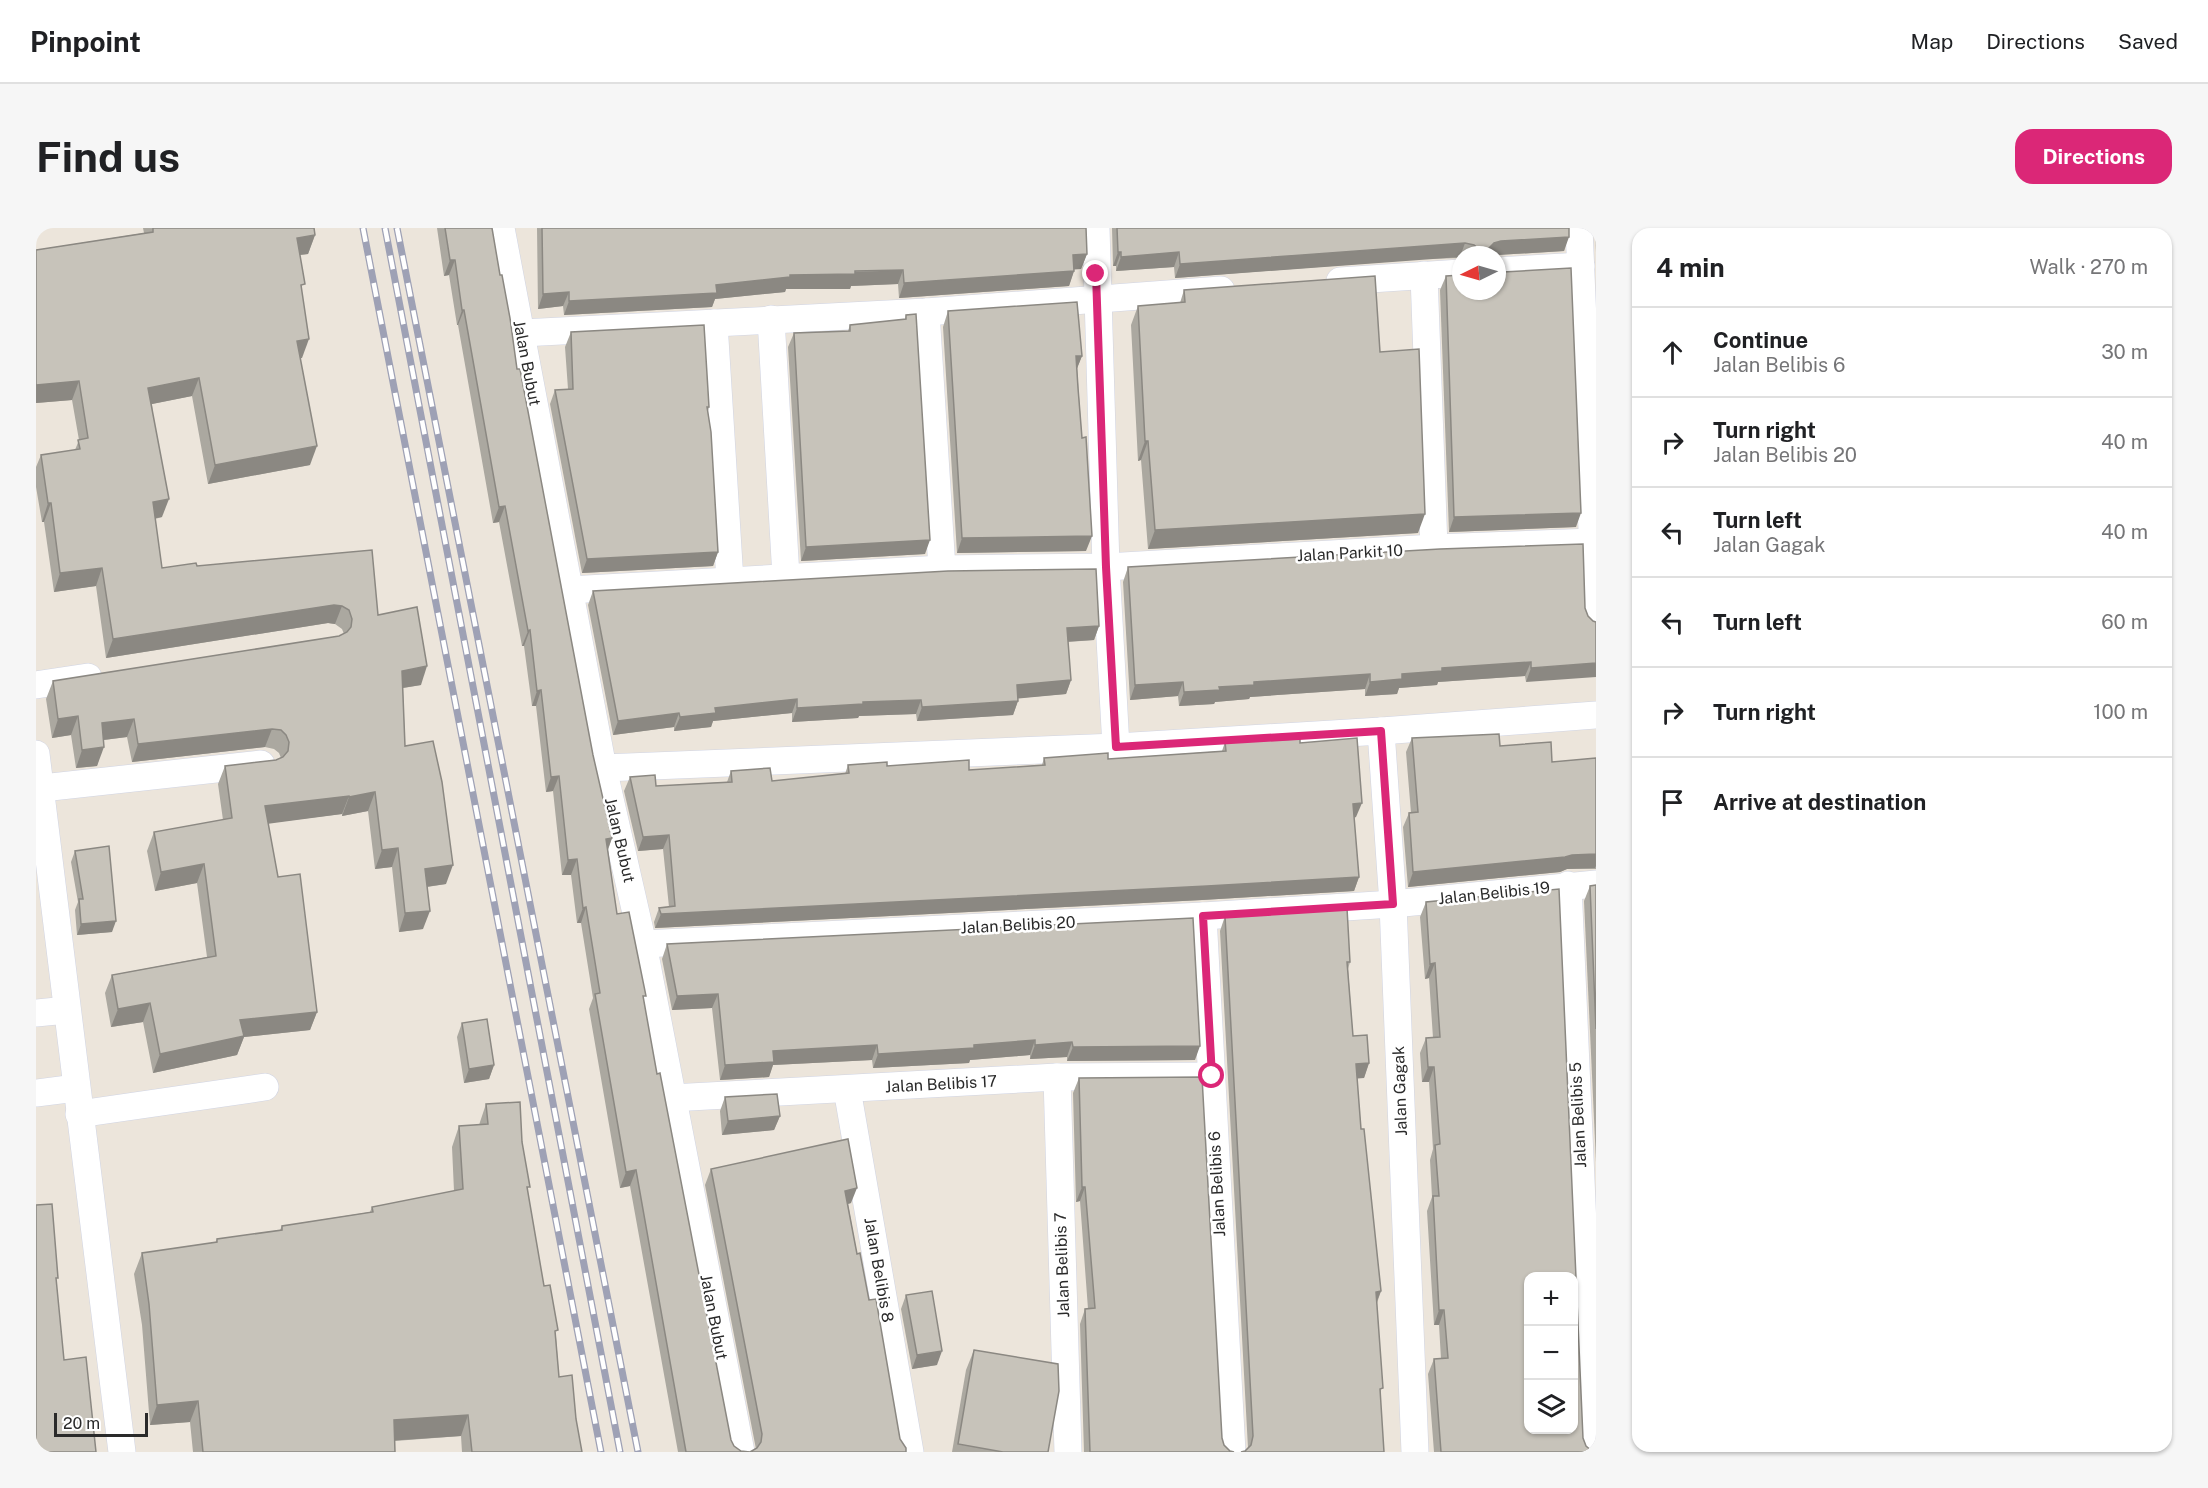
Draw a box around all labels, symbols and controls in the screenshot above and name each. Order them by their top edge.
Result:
text: Pinpoint [30,25,141,58]
text: Map [1911,29,1953,54]
text: Directions [1986,29,2085,54]
text: Saved [2118,29,2178,54]
button: Directions [2015,129,2172,184]
text: Find us [36,132,180,181]
north arrow [1452,246,1506,300]
text: 4 min [1656,252,1725,283]
text: Walk · 270 m [2029,255,2148,279]
route end [1082,260,1108,286]
street label: Jalan Bubut [509,319,545,407]
text: Continue [1713,327,1808,353]
icon: ahead [1656,336,1689,369]
text: 30 m [2101,340,2148,364]
text: Jalan Belibis 6 [1713,353,1845,377]
text: Turn right [1713,417,1816,443]
icon: right [1656,426,1689,459]
text: 40 m [2101,430,2148,454]
text: Jalan Belibis 20 [1713,443,1857,467]
text: Turn left [1713,507,1802,533]
icon: left [1656,516,1689,549]
text: 40 m [2101,520,2148,544]
text: Jalan Gagak [1713,533,1825,557]
street label: Jalan Parkit 10 [1296,541,1404,565]
icon: left [1656,606,1689,639]
text: Turn left [1713,609,1802,635]
text: 60 m [2101,610,2148,634]
icon: right [1656,696,1689,729]
text: Turn right [1713,699,1816,725]
text: 100 m [2093,700,2148,724]
icon: arrive [1656,786,1689,819]
text: Arrive at destination [1713,789,1926,815]
street label: Jalan Bubut [601,796,639,884]
street label: Jalan Belibis 19 [1437,878,1551,908]
street label: Jalan Belibis 20 [960,912,1076,938]
street label: Jalan Gagak [1389,1046,1411,1136]
street label: Jalan Belibis 5 [1566,1061,1590,1169]
route start [1198,1062,1224,1088]
street label: Jalan Belibis 17 [885,1072,997,1096]
street label: Jalan Belibis 6 [1205,1131,1229,1237]
street label: Jalan Belibis 7 [1051,1212,1073,1318]
street label: Jalan Belibis 8 [860,1216,898,1324]
map controls [1524,1272,1578,1434]
button: + [1524,1272,1578,1326]
street label: Jalan Bubut [696,1273,732,1361]
button: − [1524,1326,1578,1380]
button: layers [1524,1380,1578,1434]
scale bar [54,1410,148,1438]
text: 20 m [63,1414,100,1433]

